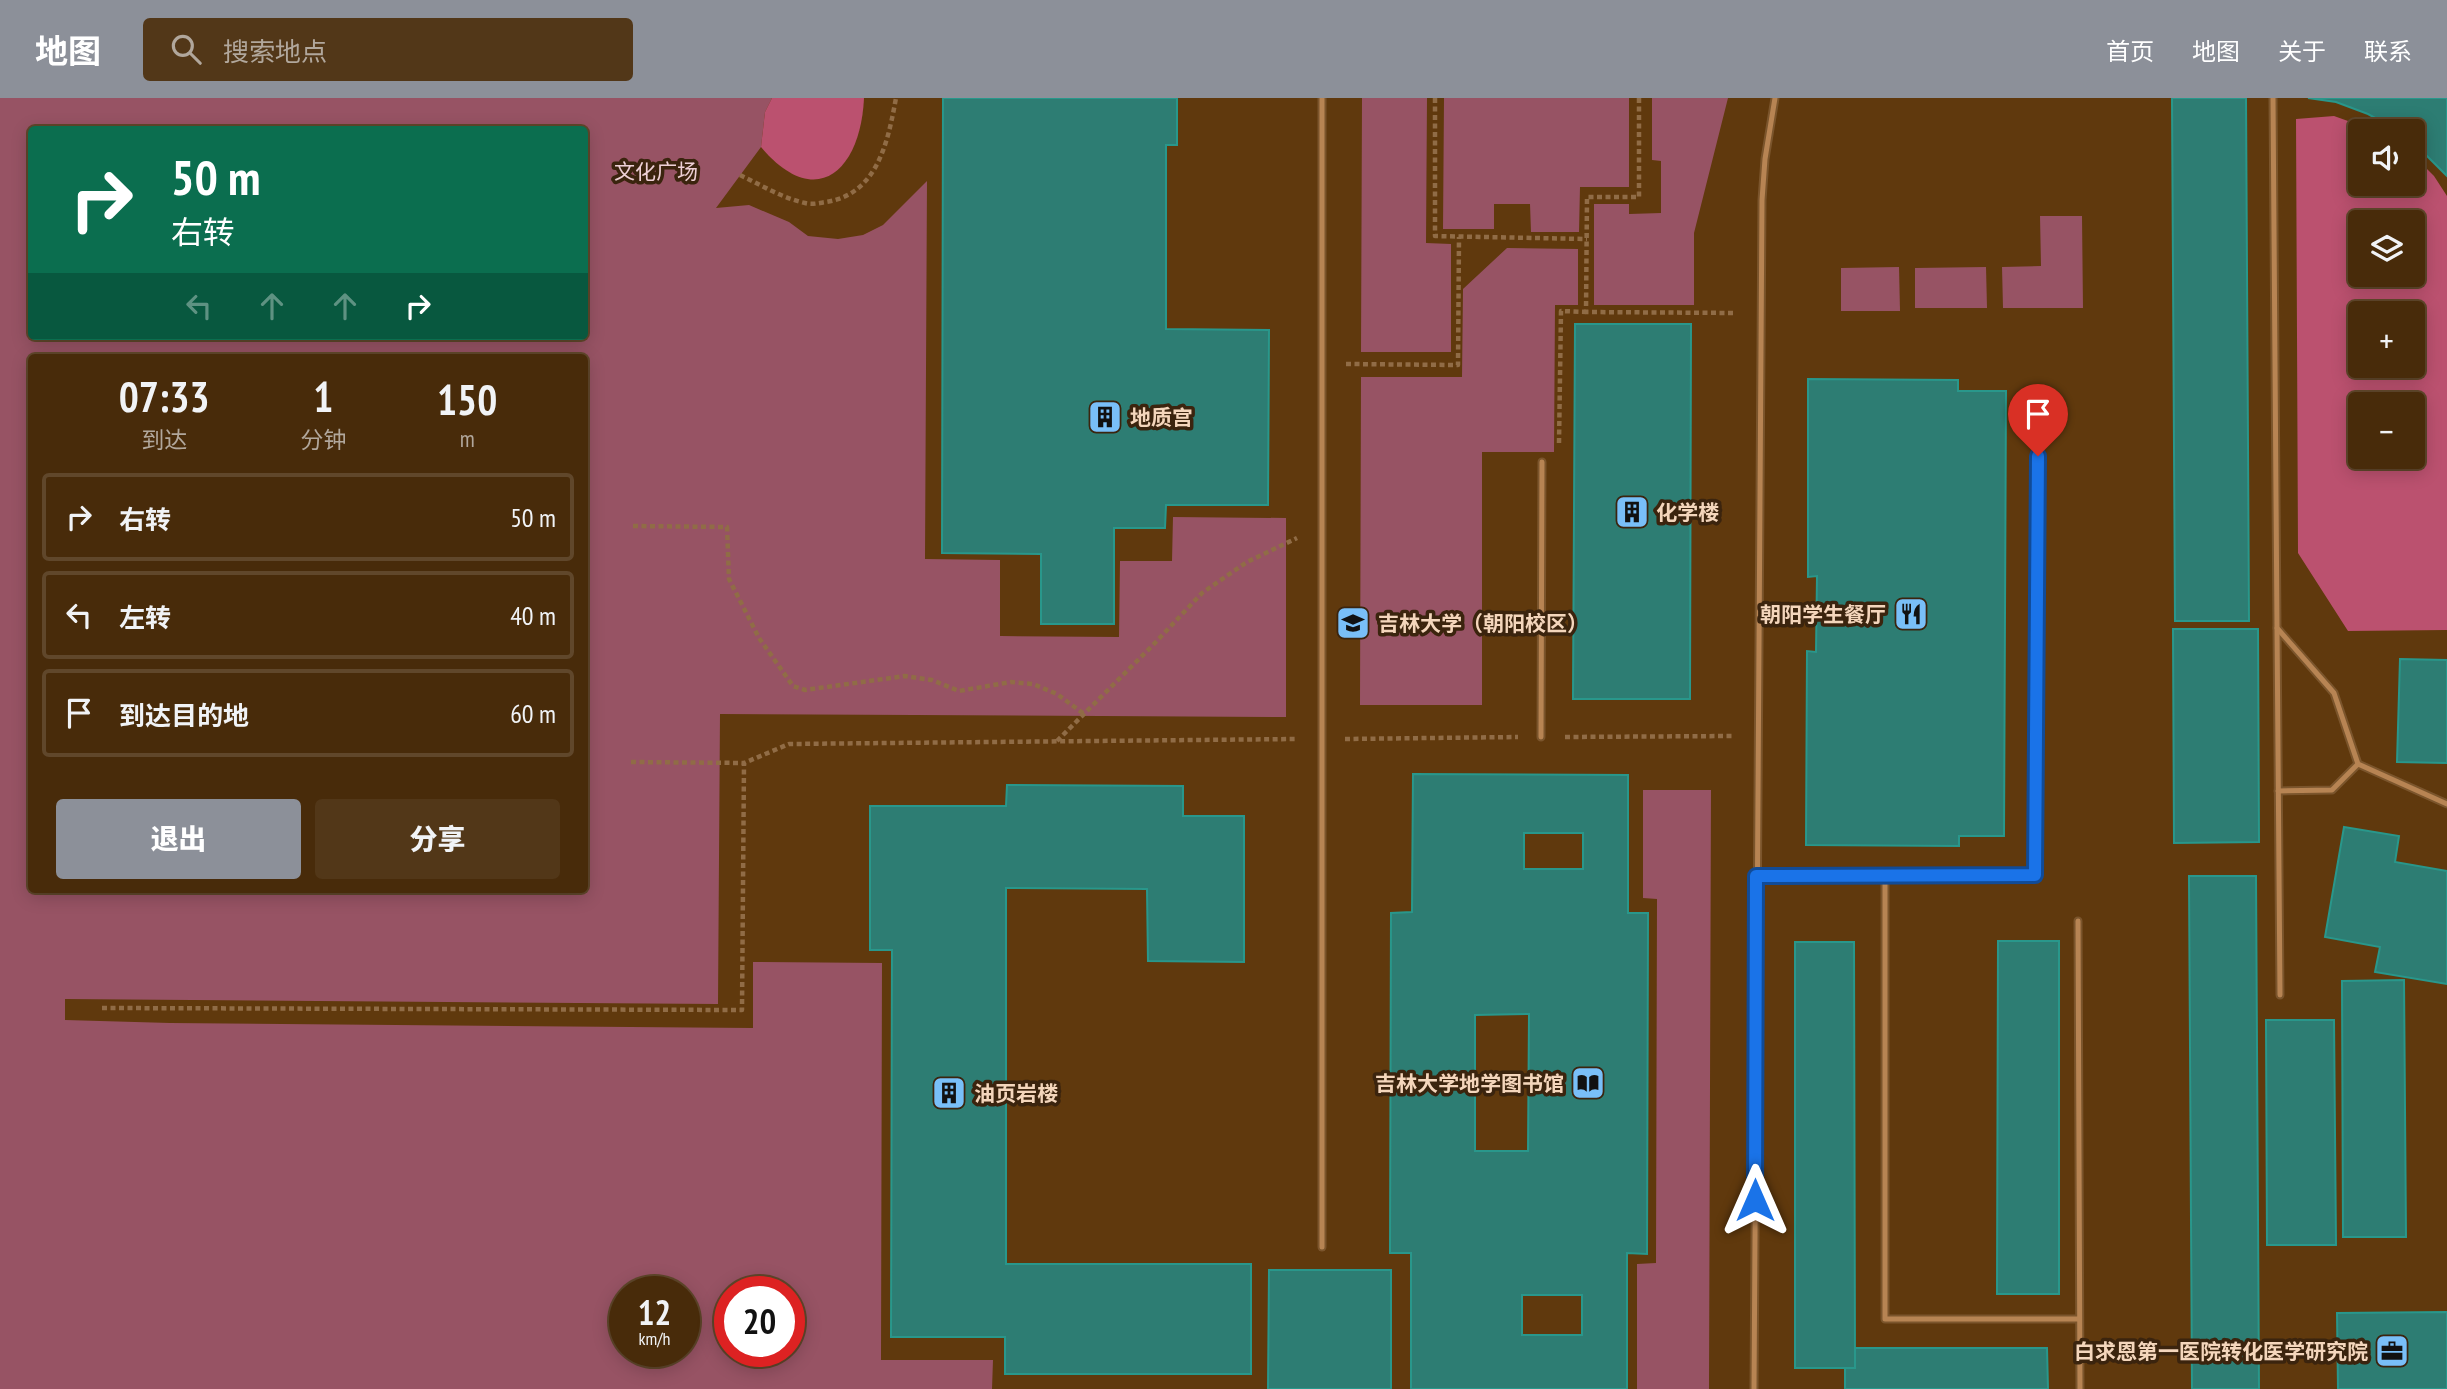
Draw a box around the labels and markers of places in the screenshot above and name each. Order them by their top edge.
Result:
pin [2008,384,2068,456]
building icon: 地质宫 [1086,398,1124,436]
place label: 地质宫 [1130,404,1193,431]
building icon: 化学楼 [1613,493,1651,531]
place label: 化学楼 [1656,499,1719,526]
restaurant icon: 朝阳学生餐厅 [1892,595,1930,633]
place label: 朝阳学生餐厅 [1760,601,1886,628]
school or university icon: 吉林大学（朝阳校区） [1334,604,1372,642]
place label: 吉林大学（朝阳校区） [1378,610,1588,637]
library icon: 吉林大学地学图书馆 [1569,1064,1607,1102]
place label: 吉林大学地学图书馆 [1375,1070,1564,1097]
building icon: 油页岩楼 [930,1074,968,1112]
place label: 油页岩楼 [974,1080,1058,1107]
office icon: 白求恩第一医院转化医学研究院 [2373,1332,2411,1370]
place label: 白求恩第一医院转化医学研究院 [2074,1338,2368,1365]

